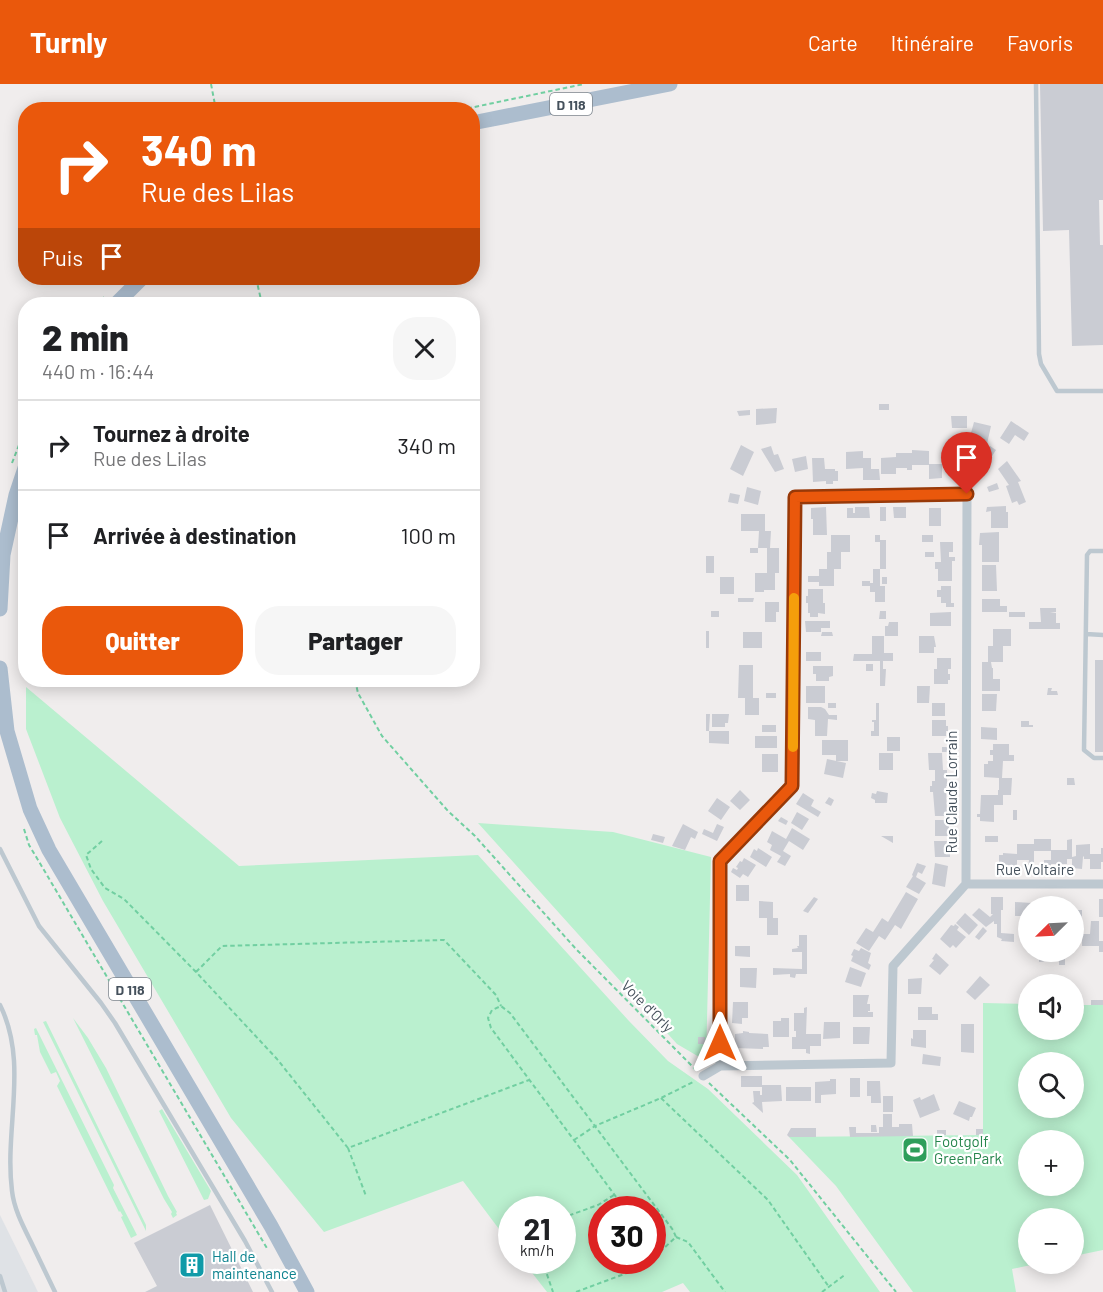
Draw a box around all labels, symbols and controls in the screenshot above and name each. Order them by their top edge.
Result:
text: Turnly [30,25,107,59]
text: Carte [808,30,858,55]
text: Itinéraire [891,30,974,55]
text: Favoris [1007,30,1073,55]
road number: D 118 [550,93,592,115]
text: 340 m [141,124,257,174]
icon: right [42,126,120,204]
text: Rue des Lilas [141,175,294,207]
icon: arrive [95,240,128,273]
text: Puis [42,244,83,270]
text: 2 min [42,315,129,358]
button: close [393,317,456,380]
text: 440 m · 16:44 [42,359,154,383]
text: Tournez à droite [93,420,250,446]
icon: right [42,429,75,462]
text: 340 m [398,432,456,458]
pin [941,432,992,494]
icon: arrive [950,441,983,474]
text: Rue des Lilas [93,446,207,470]
icon: arrive [42,519,75,552]
text: Arrivée à destination [93,522,296,548]
text: 100 m [401,522,456,548]
button: Quitter [42,606,243,675]
button: Partager [255,606,456,675]
street label: Rue Claude Lorrain [942,731,960,853]
street label: Rue Voltaire [996,860,1074,878]
north arrow [1018,896,1084,962]
map controls [1018,896,1084,1274]
button: sound [1018,974,1084,1040]
street label: Voie d'Orly [618,976,678,1036]
road number: D 118 [109,978,151,1000]
position arrow [688,1011,752,1075]
button: search [1018,1052,1084,1118]
button: + [1018,1130,1084,1196]
place label: Footgolf GreenPark [934,1132,1003,1167]
sports icon: Footgolf GreenPark [900,1135,930,1165]
speed limit sign: 30 [588,1196,666,1274]
button: − [1018,1208,1084,1274]
text: 21 [523,1210,551,1246]
text: km/h [520,1241,554,1259]
place label: Hall de maintenance [212,1247,297,1282]
building icon: Hall de maintenance [177,1250,207,1280]

